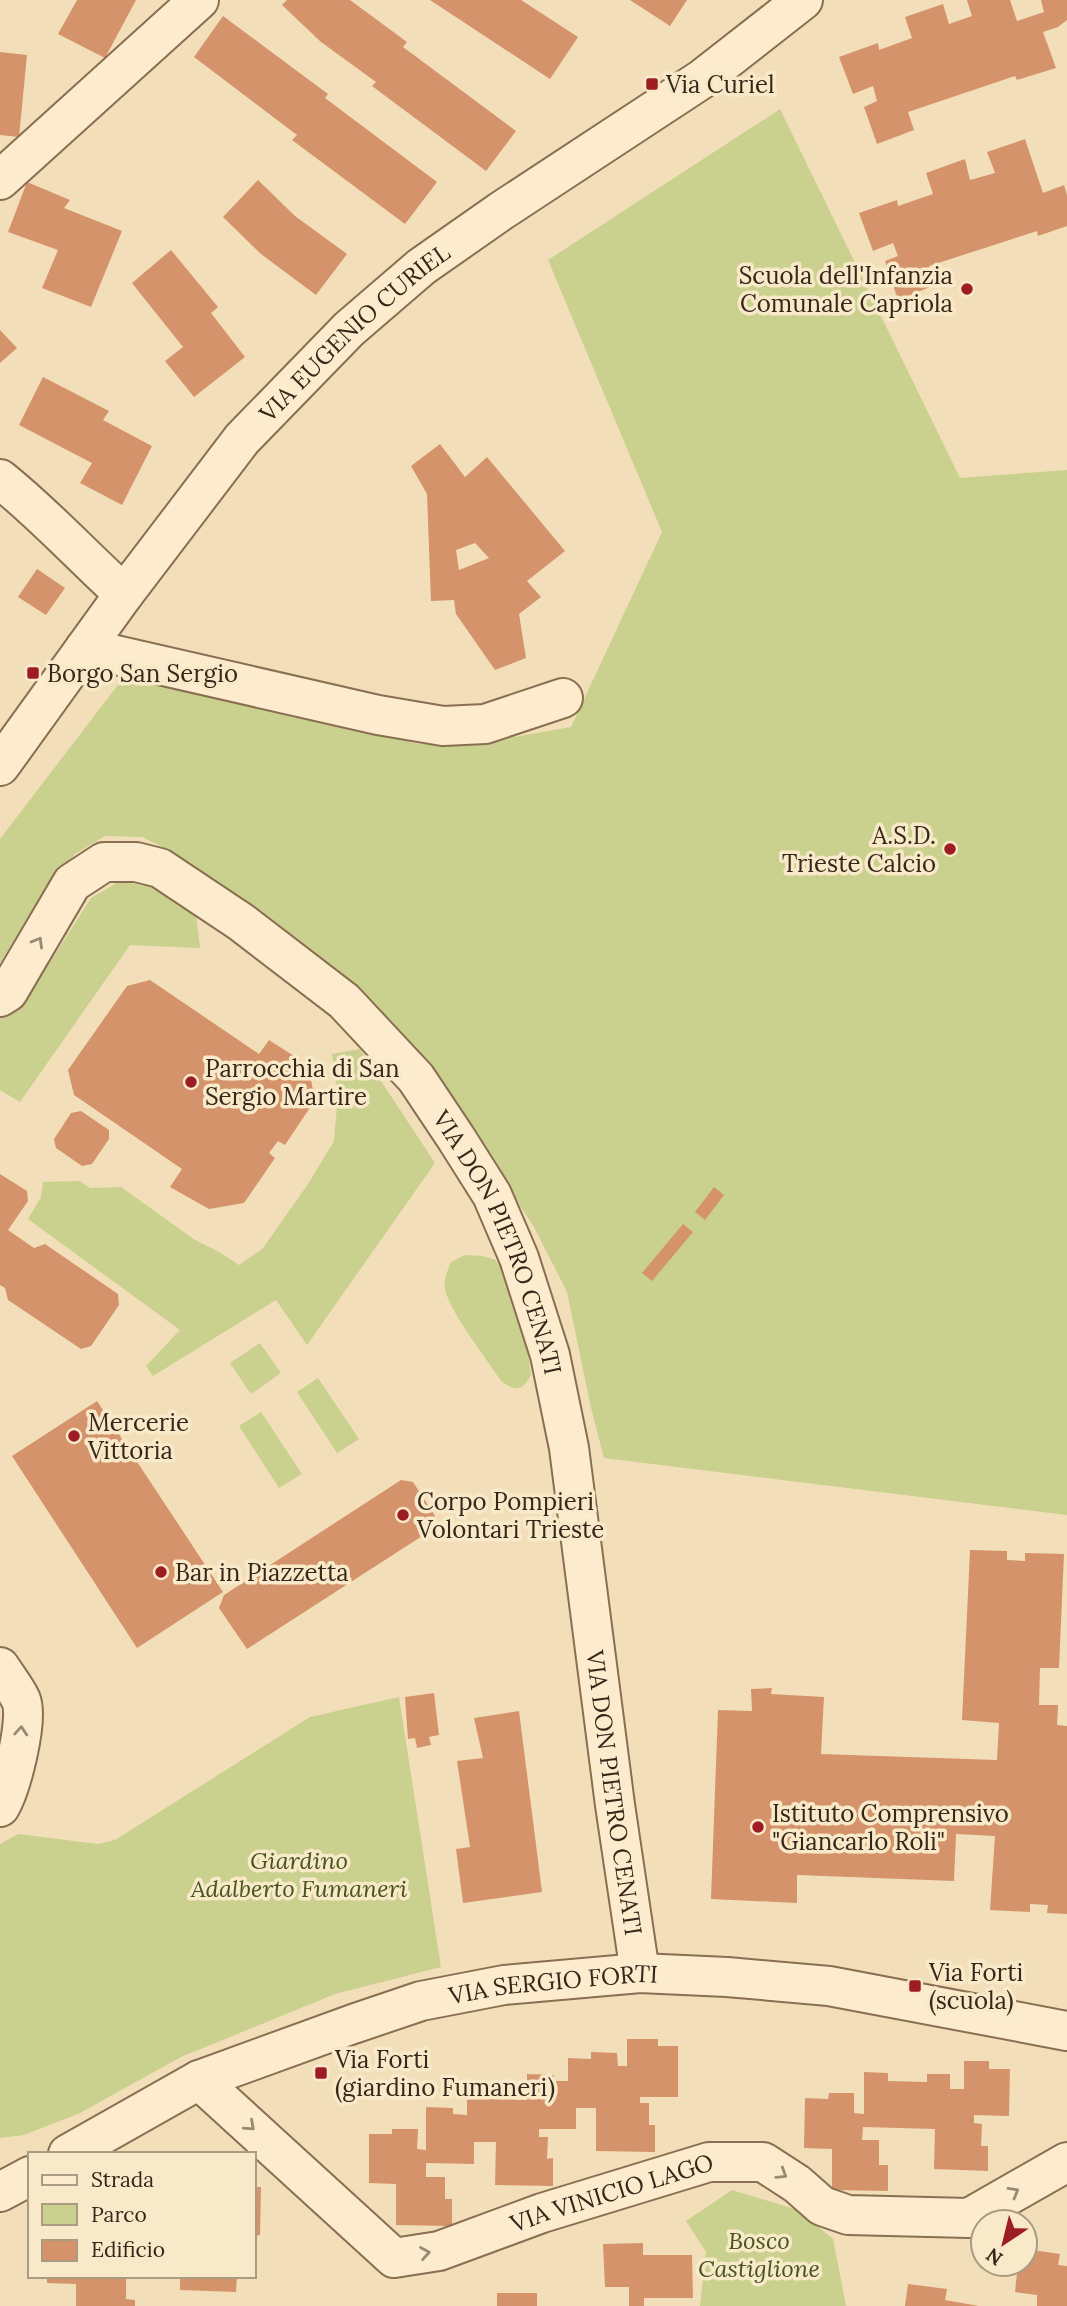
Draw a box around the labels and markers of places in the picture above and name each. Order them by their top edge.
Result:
place label: Via Curiel [665,69,775,100]
marker: Via Curiel [644,76,660,92]
place label: Scuola dell'Infanzia Comunale Capriola [739,260,953,319]
marker: Scuola dell'Infanzia Comunale Capriola [959,281,975,297]
place label: Borgo San Sergio [47,658,238,689]
marker: Borgo San Sergio [25,665,41,681]
place label: A.S.D. Trieste Calcio [782,820,936,879]
marker: A.S.D. Trieste Calcio [942,841,958,857]
place label: Parrocchia di San Sergio Martire [205,1053,400,1112]
marker: Parrocchia di San Sergio Martire [183,1074,199,1090]
place label: Mercerie Vittoria [87,1407,189,1466]
marker: Mercerie Vittoria [66,1428,82,1444]
place label: Corpo Pompieri Volontari Trieste [416,1486,604,1545]
marker: Corpo Pompieri Volontari Trieste [395,1507,411,1523]
place label: Bar in Piazzetta [175,1557,349,1588]
marker: Bar in Piazzetta [153,1564,169,1580]
place label: Istituto Comprensivo "Giancarlo Roli" [772,1798,1009,1857]
marker: Istituto Comprensivo "Giancarlo Roli" [750,1819,766,1835]
place label: Via Forti (scuola) [928,1957,1023,2016]
marker: Via Forti (scuola) [907,1978,923,1994]
place label: Via Forti (giardino Fumaneri) [334,2044,555,2103]
marker: Via Forti (giardino Fumaneri) [313,2065,329,2081]

